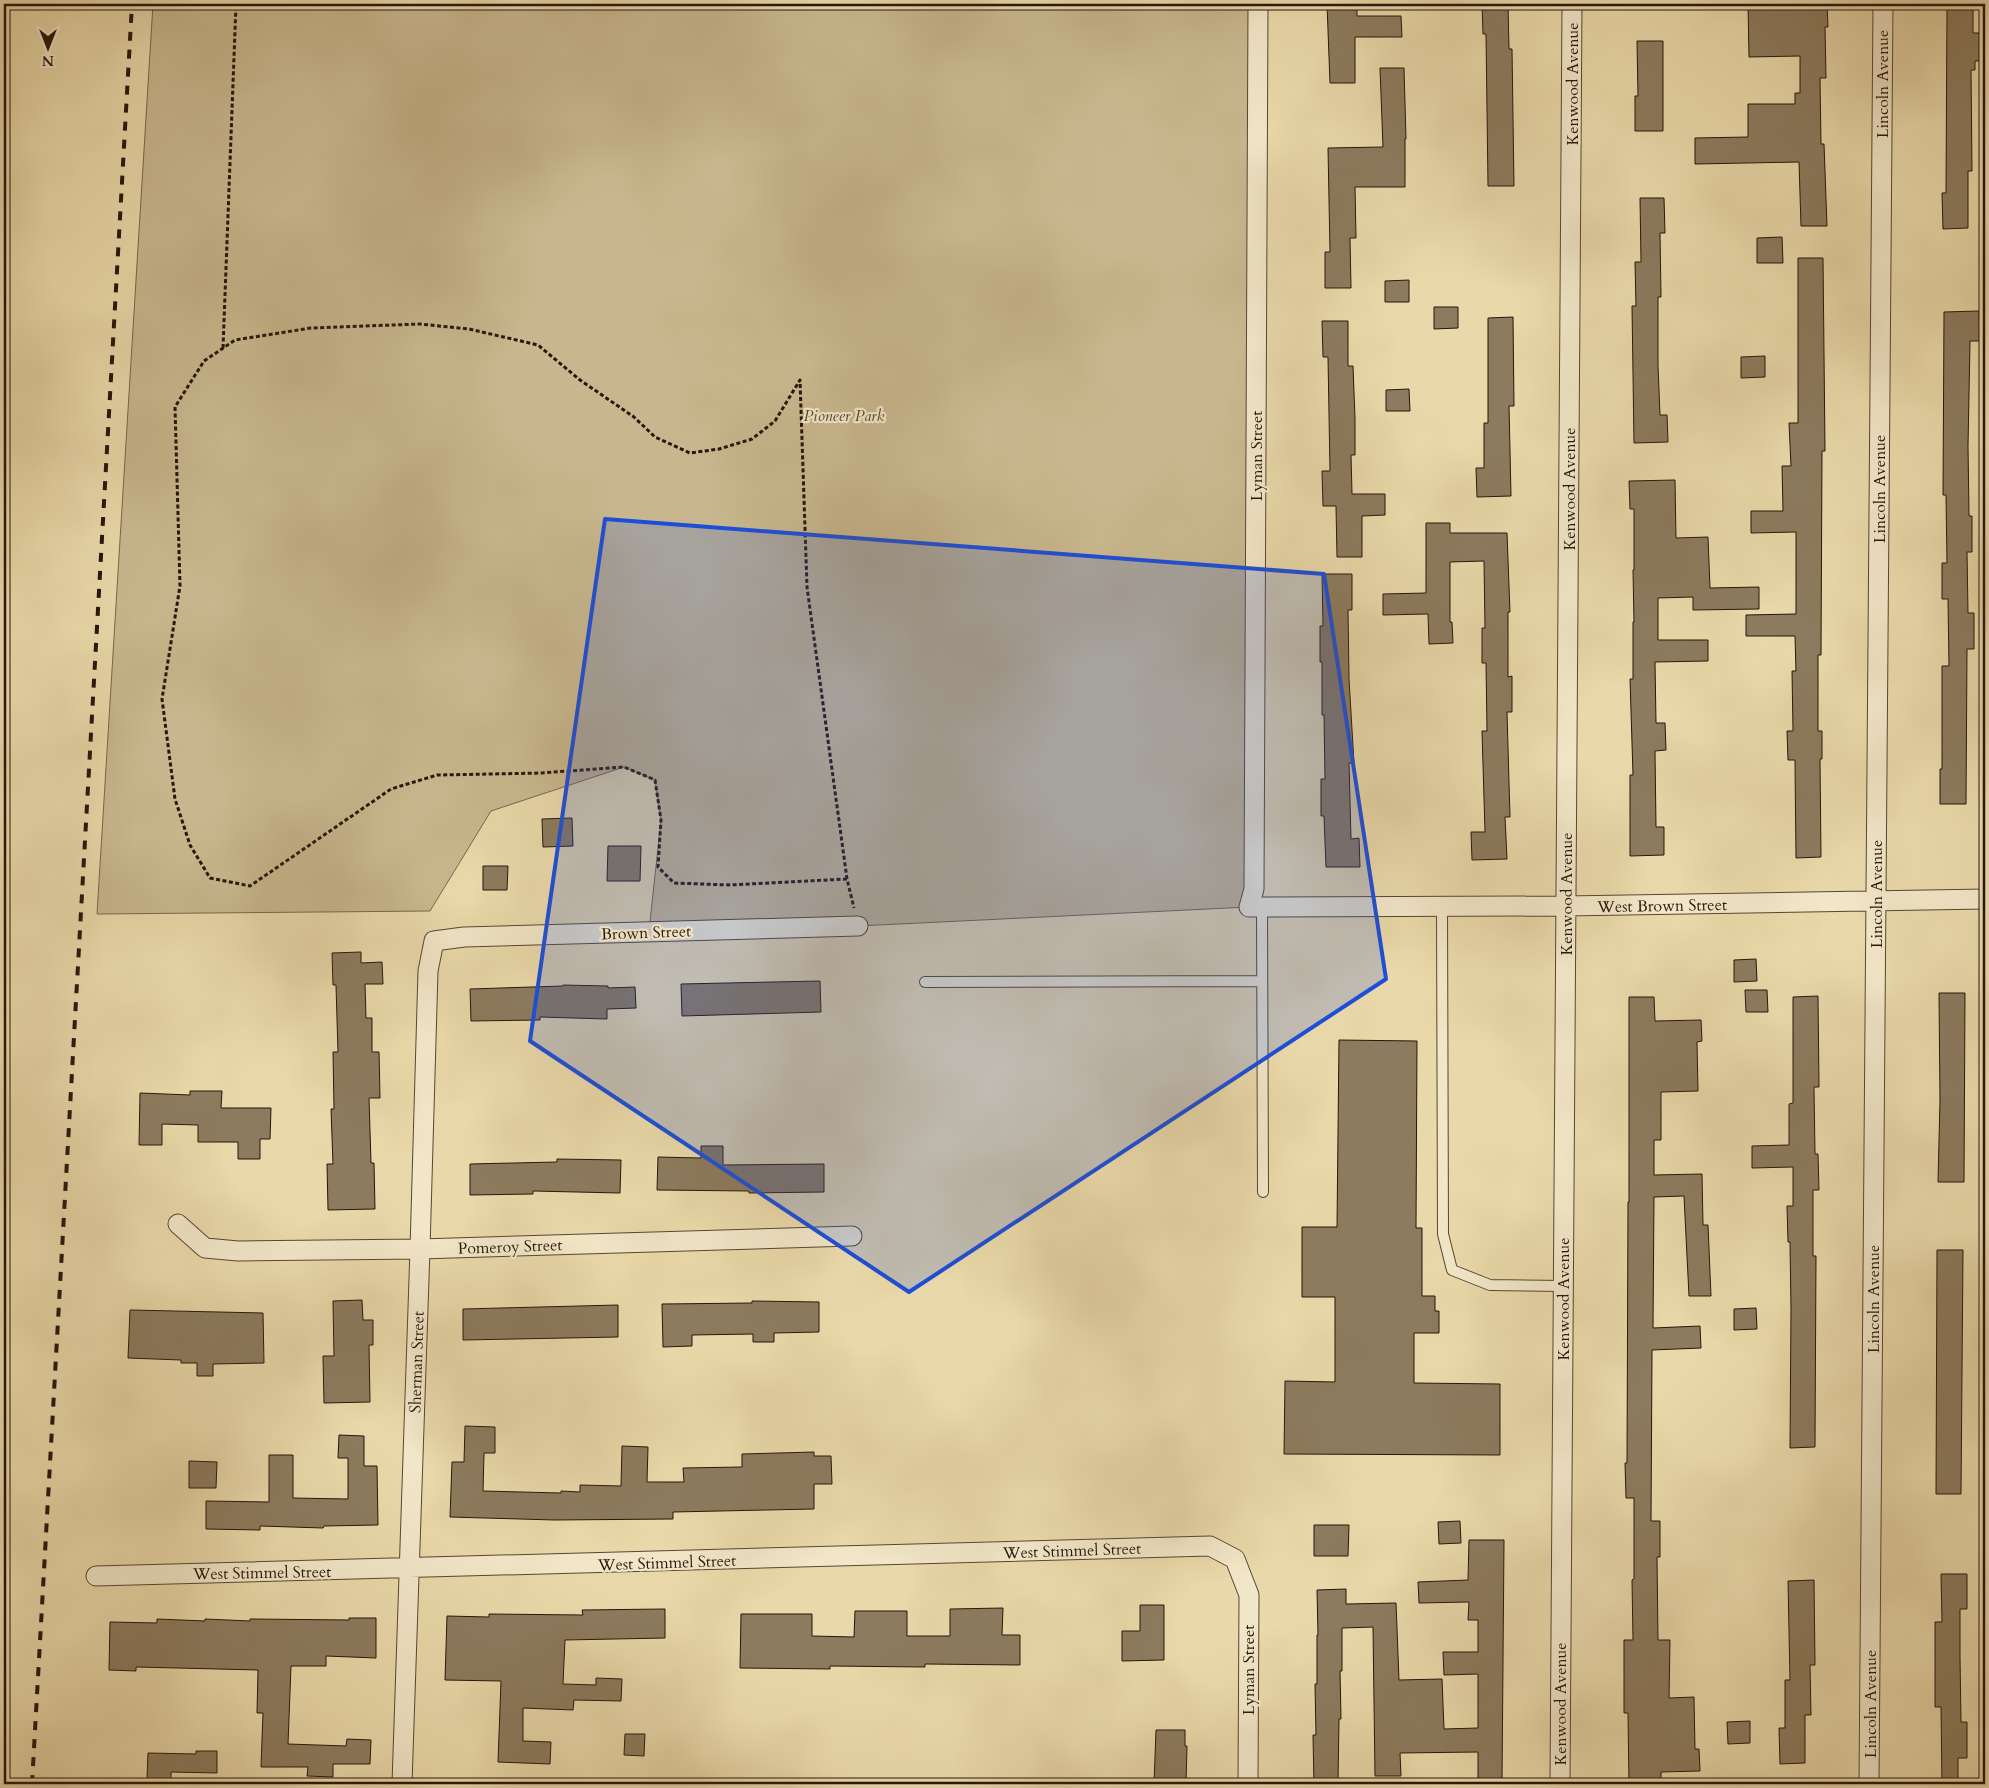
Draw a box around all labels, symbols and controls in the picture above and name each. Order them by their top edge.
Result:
north arrow [22,22,72,72]
street label: Kenwood Avenue [1562,22,1584,146]
street label: Lincoln Avenue [1872,30,1894,138]
text: N [42,51,54,70]
park label: Pioneer Park [804,405,885,427]
street label: Lyman Street [1246,411,1268,501]
street label: Kenwood Avenue [1559,427,1581,551]
street label: Lincoln Avenue [1869,435,1891,543]
street label: Kenwood Avenue [1556,832,1578,956]
street label: Lincoln Avenue [1866,840,1888,948]
street label: West Brown Street [1596,894,1727,918]
street label: Brown Street [601,920,691,946]
street label: Pomeroy Street [457,1234,563,1260]
street label: Kenwood Avenue [1553,1237,1575,1361]
street label: Lincoln Avenue [1863,1245,1885,1353]
street label: Sherman Street [404,1311,430,1414]
street label: West Stimmel Street [1001,1538,1142,1564]
street label: West Stimmel Street [596,1550,737,1576]
street label: West Stimmel Street [192,1561,331,1585]
street label: Lyman Street [1238,1625,1260,1715]
street label: Kenwood Avenue [1550,1642,1572,1766]
street label: Lincoln Avenue [1860,1650,1882,1758]

